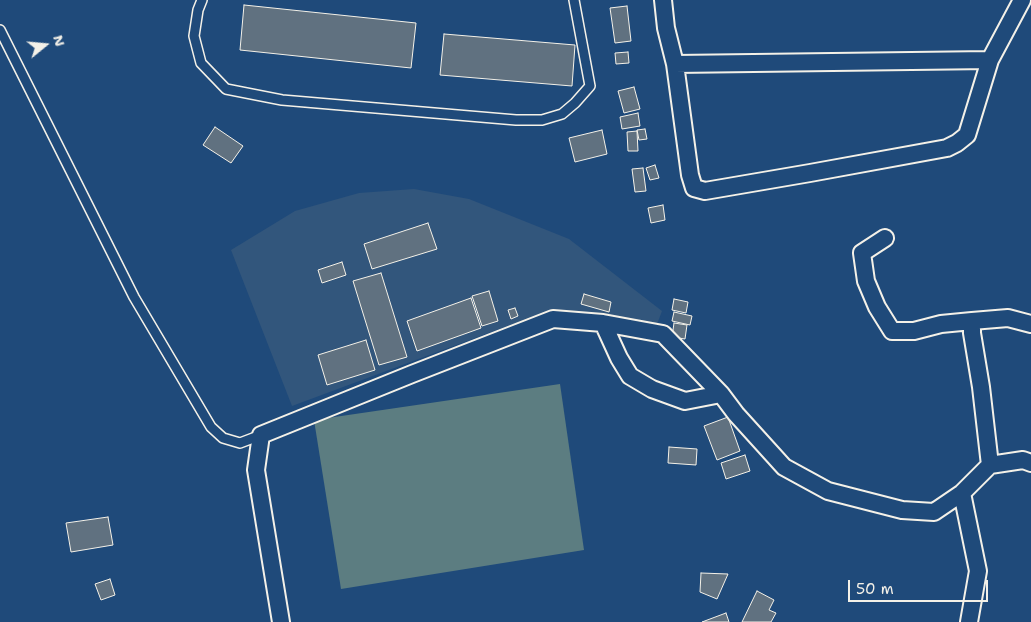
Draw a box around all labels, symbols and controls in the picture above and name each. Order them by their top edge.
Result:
north arrow [20,20,70,70]
text: N [49,33,70,49]
scale bar [851,570,991,602]
text: 50 m [856,579,894,599]

